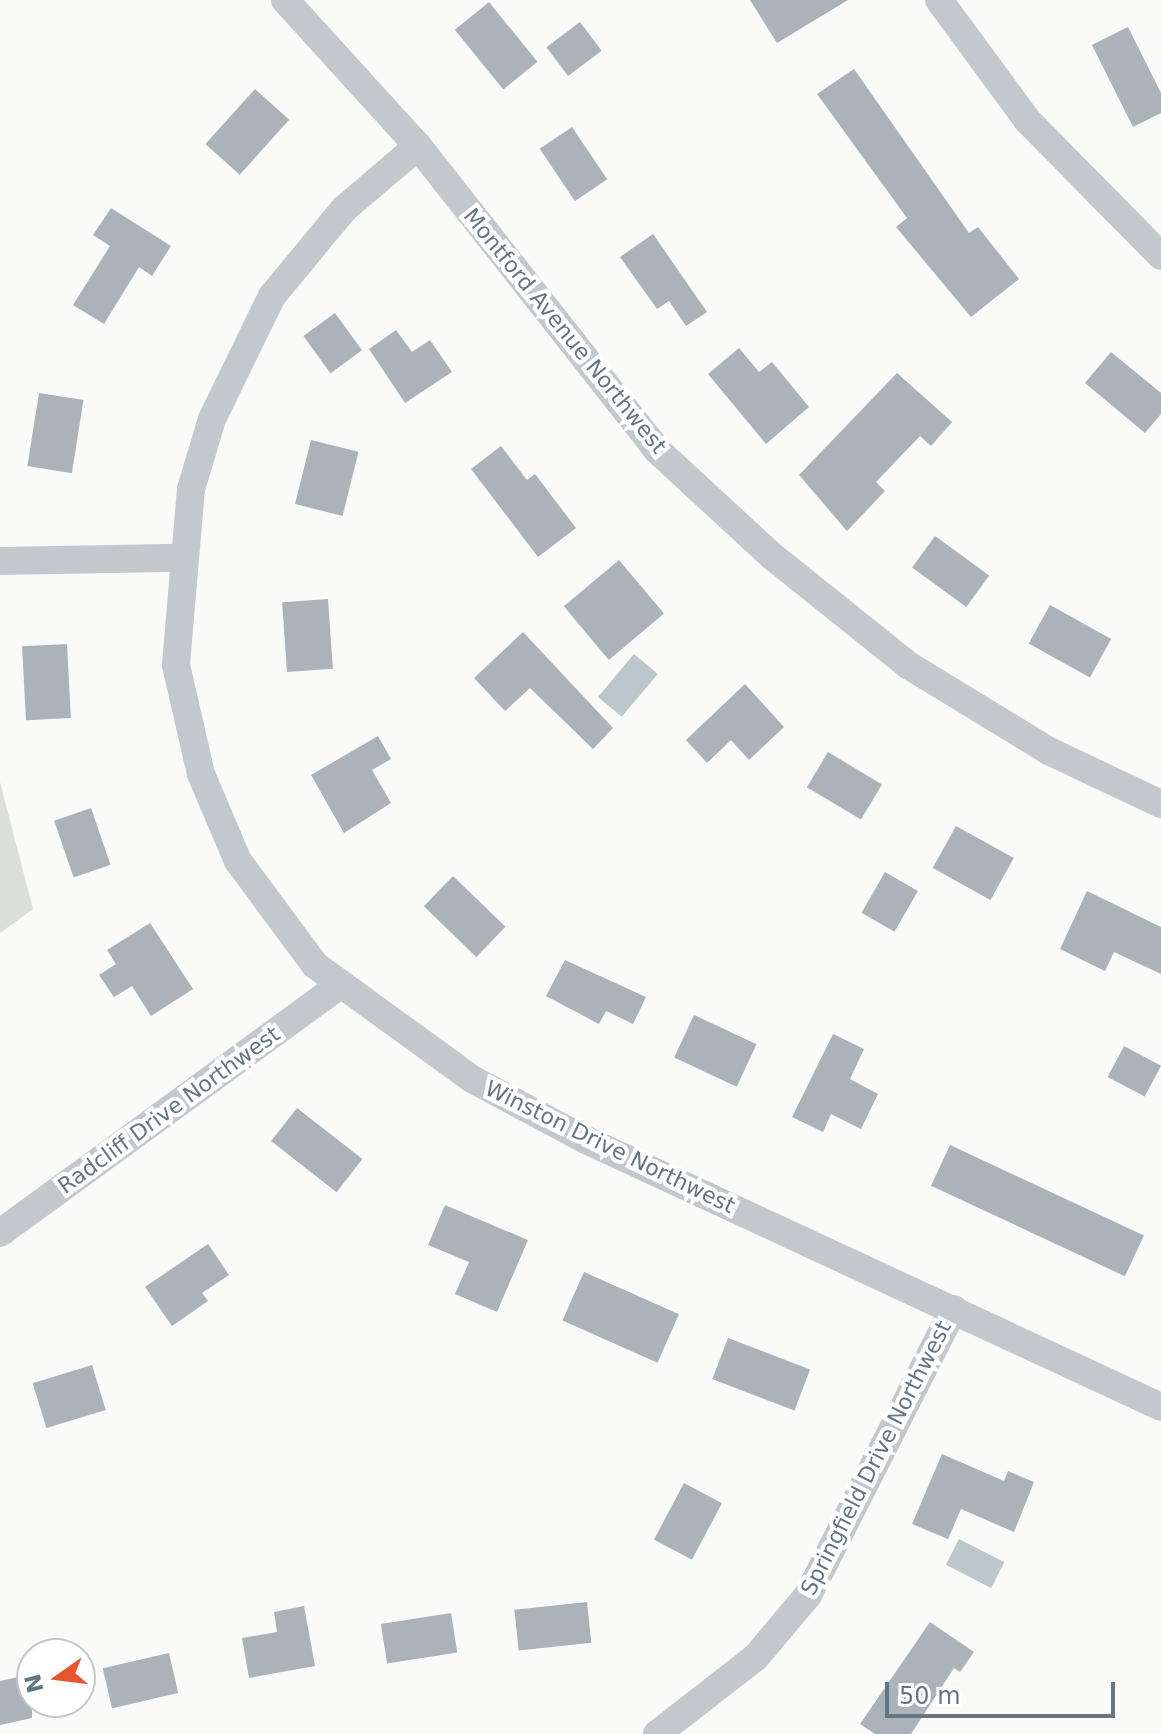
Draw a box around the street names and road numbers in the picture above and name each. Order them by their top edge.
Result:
street label: Montford Avenue Northwest [458,203,672,459]
street label: Radcliff Drive Northwest [53,1021,285,1199]
street label: Winston Drive Northwest [481,1075,739,1219]
street label: Springfield Drive Northwest [795,1316,957,1600]

